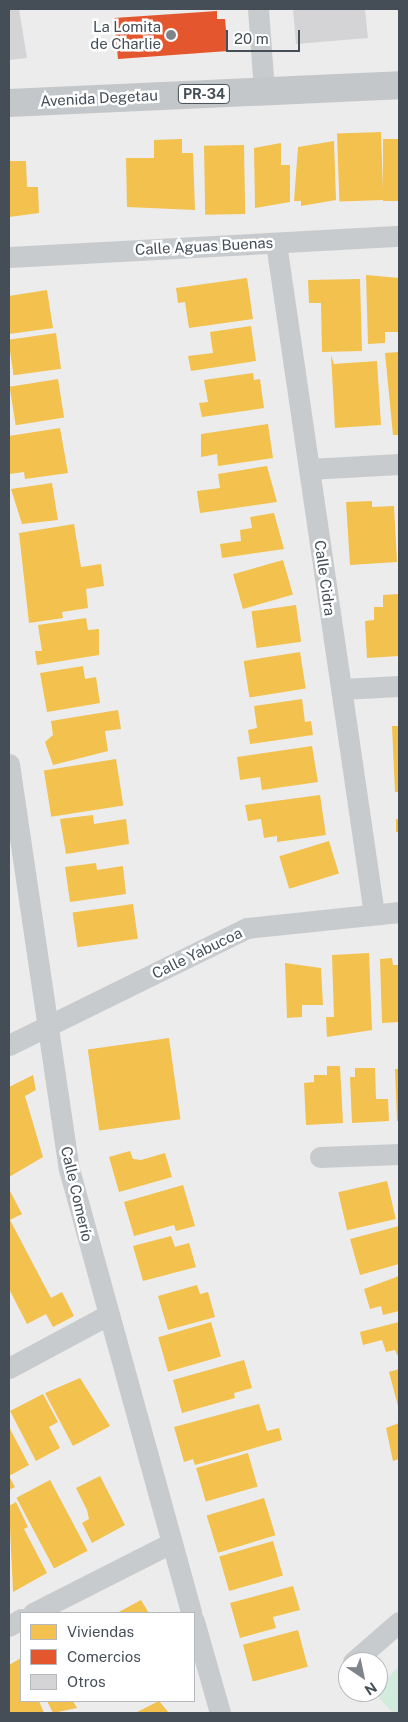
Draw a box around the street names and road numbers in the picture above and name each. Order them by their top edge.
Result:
road number: PR-34 [178,82,230,106]
street label: Avenida Degetau [40,86,158,110]
street label: Calle Aguas Buenas [134,233,274,259]
street label: Calle Cidra [311,539,339,617]
street label: Calle Yabucoa [149,923,245,983]
street label: Calle Comerío [57,1145,97,1243]

